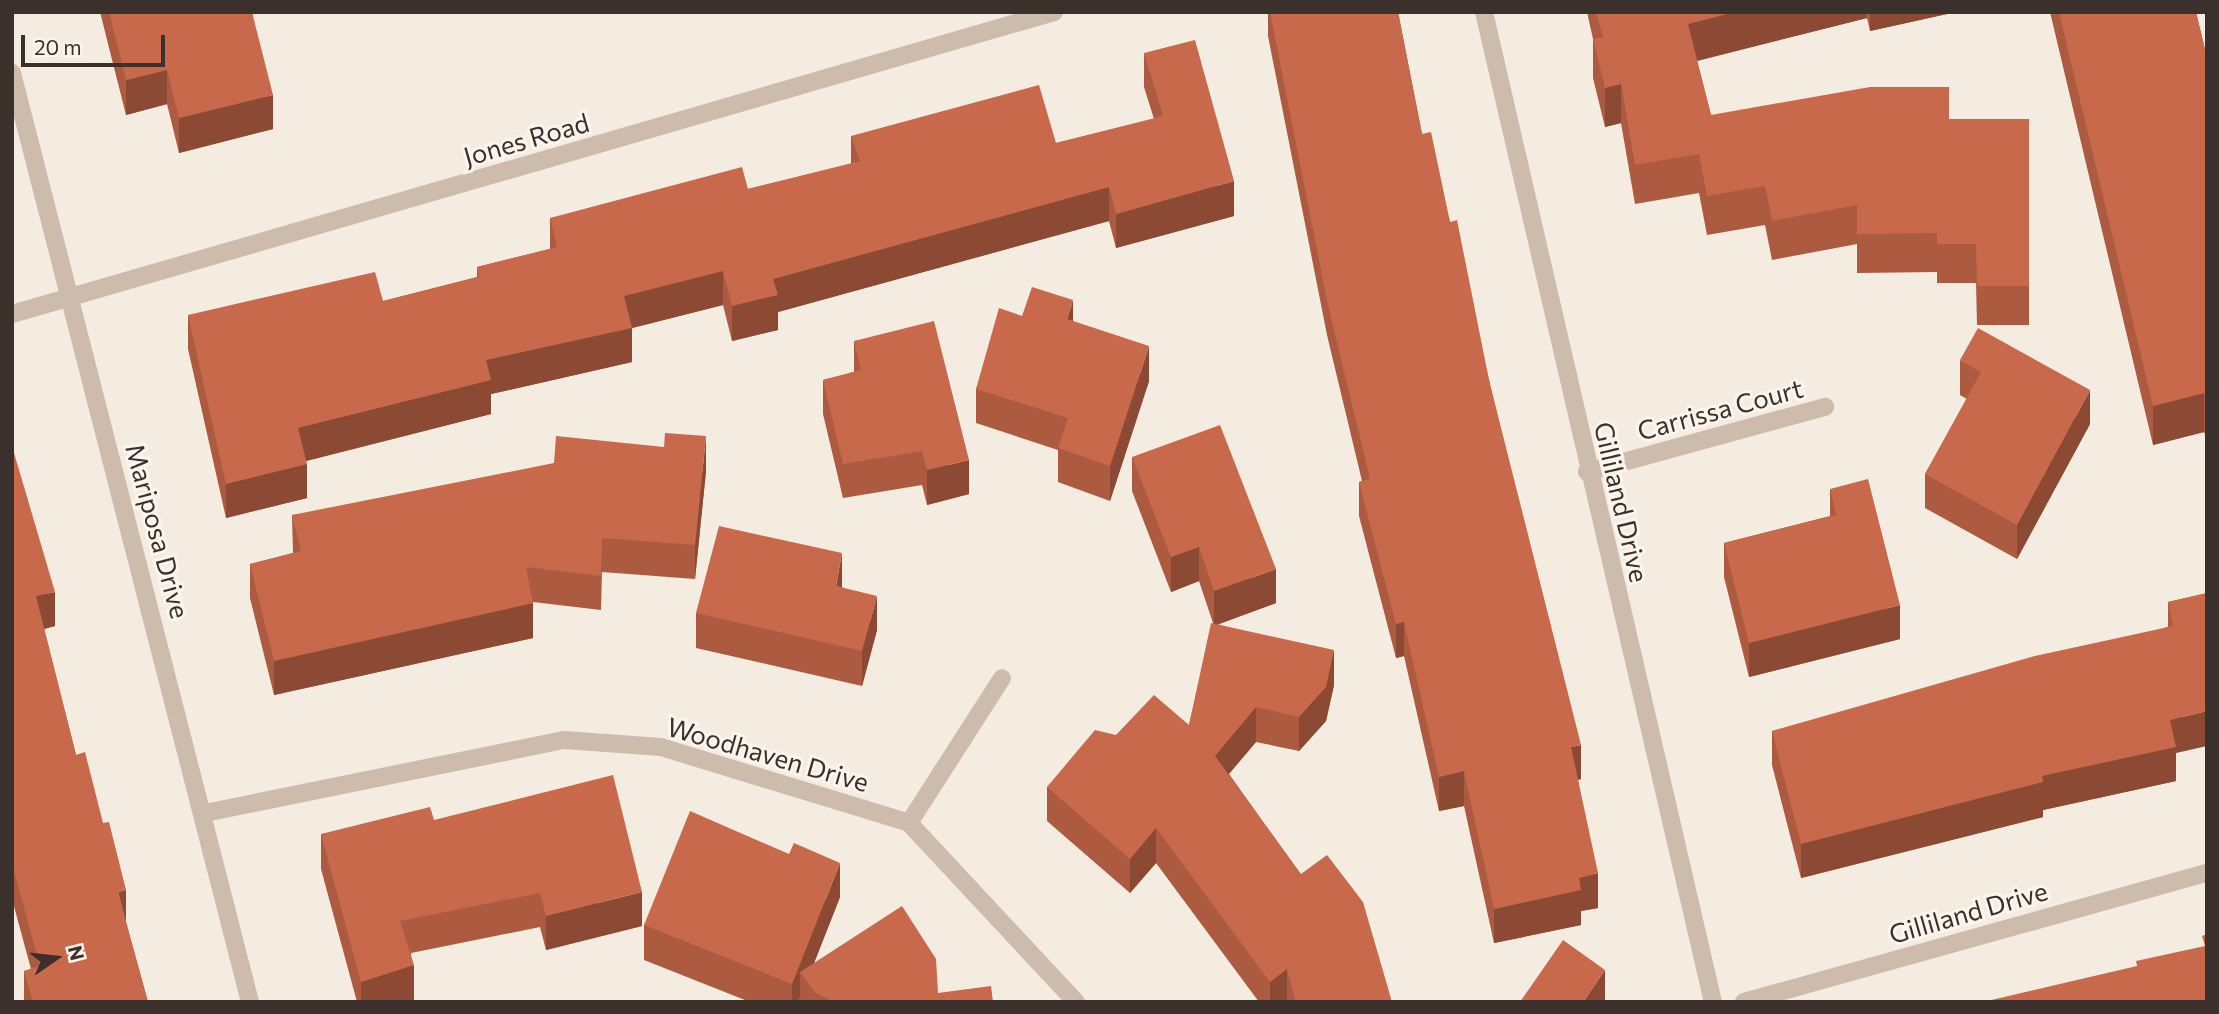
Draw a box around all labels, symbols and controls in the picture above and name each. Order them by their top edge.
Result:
scale bar [24,21,168,65]
text: 20 m [34,34,82,59]
street label: Jones Road [460,106,592,172]
street label: Carrissa Court [1634,372,1806,446]
street label: Gilliland Drive [1588,419,1656,585]
street label: Mariposa Drive [120,440,196,622]
street label: Woodhaven Drive [664,710,872,798]
street label: Gilliland Drive [1885,874,2051,950]
north arrow [21,923,91,993]
text: N [64,943,90,962]

